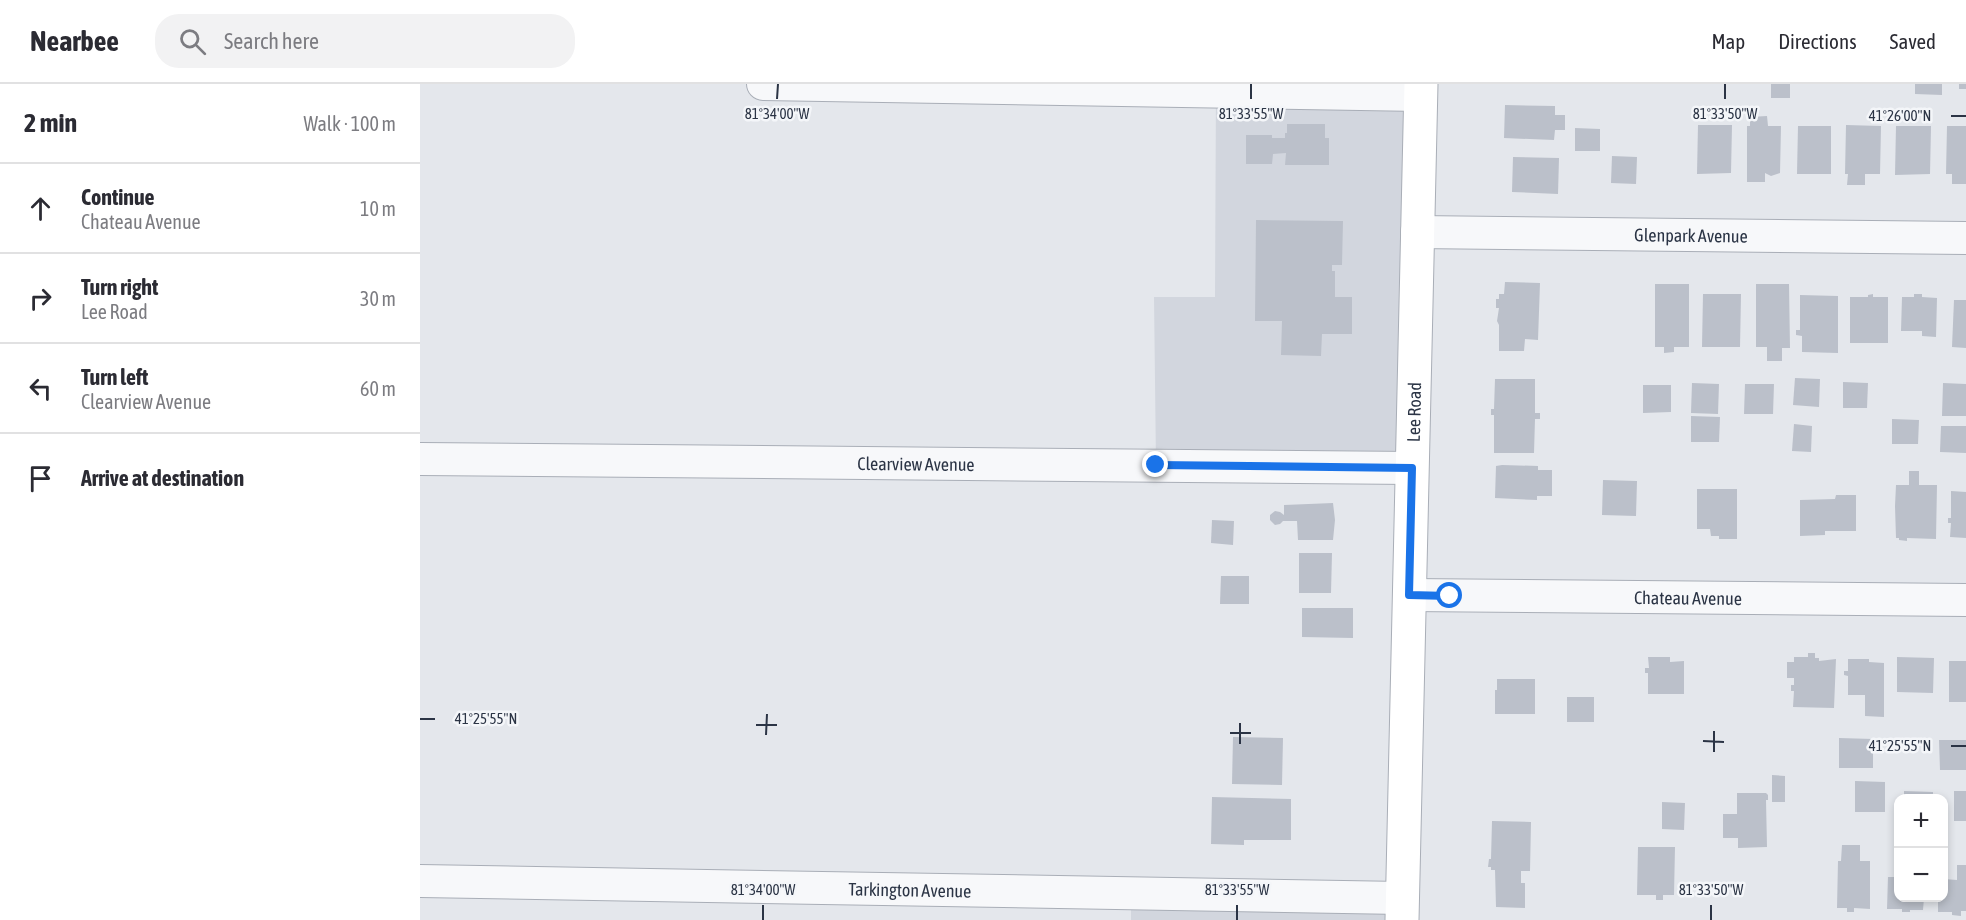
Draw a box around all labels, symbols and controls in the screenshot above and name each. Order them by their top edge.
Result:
search box [155,14,575,68]
text: Nearbee [30,25,119,57]
icon: search [176,25,209,58]
text: Search here [224,28,319,54]
text: Map [1711,29,1745,53]
text: Directions [1778,29,1857,53]
text: Saved [1890,29,1936,53]
text: 81°34'00"W [745,105,809,122]
text: 81°33'55"W [1219,105,1283,122]
text: 81°33'50"W [1693,105,1757,122]
text: 41°26'00"N [1869,107,1931,124]
text: 2 min [24,108,77,138]
text: Walk · 100 m [304,112,396,135]
text: Continue [81,184,155,210]
icon: ahead [24,192,57,225]
text: 10 m [360,197,396,220]
text: Chateau Avenue [81,210,201,233]
street label: Glenpark Avenue [1634,224,1748,246]
text: Turn right [81,274,158,300]
icon: right [24,282,57,315]
text: 30 m [360,287,396,310]
text: Lee Road [81,300,148,323]
text: Turn left [81,364,148,390]
icon: left [24,372,57,405]
text: 60 m [360,377,396,400]
street label: Lee Road [1402,382,1425,442]
text: Clearview Avenue [81,390,211,413]
route end [1142,451,1168,477]
street label: Clearview Avenue [857,452,975,475]
icon: arrive [24,462,57,495]
text: Arrive at destination [81,465,244,491]
route start [1436,582,1462,608]
street label: Chateau Avenue [1634,587,1742,608]
text: 41°25'55"N [455,710,517,727]
text: 41°25'55"N [1869,737,1931,754]
map controls [1894,794,1948,902]
button: + [1894,794,1948,848]
button: − [1894,848,1948,902]
street label: Tarkington Avenue [848,878,972,901]
text: 81°34'00"W [731,881,795,898]
text: 81°33'55"W [1205,881,1269,898]
text: 81°33'50"W [1679,881,1743,898]

